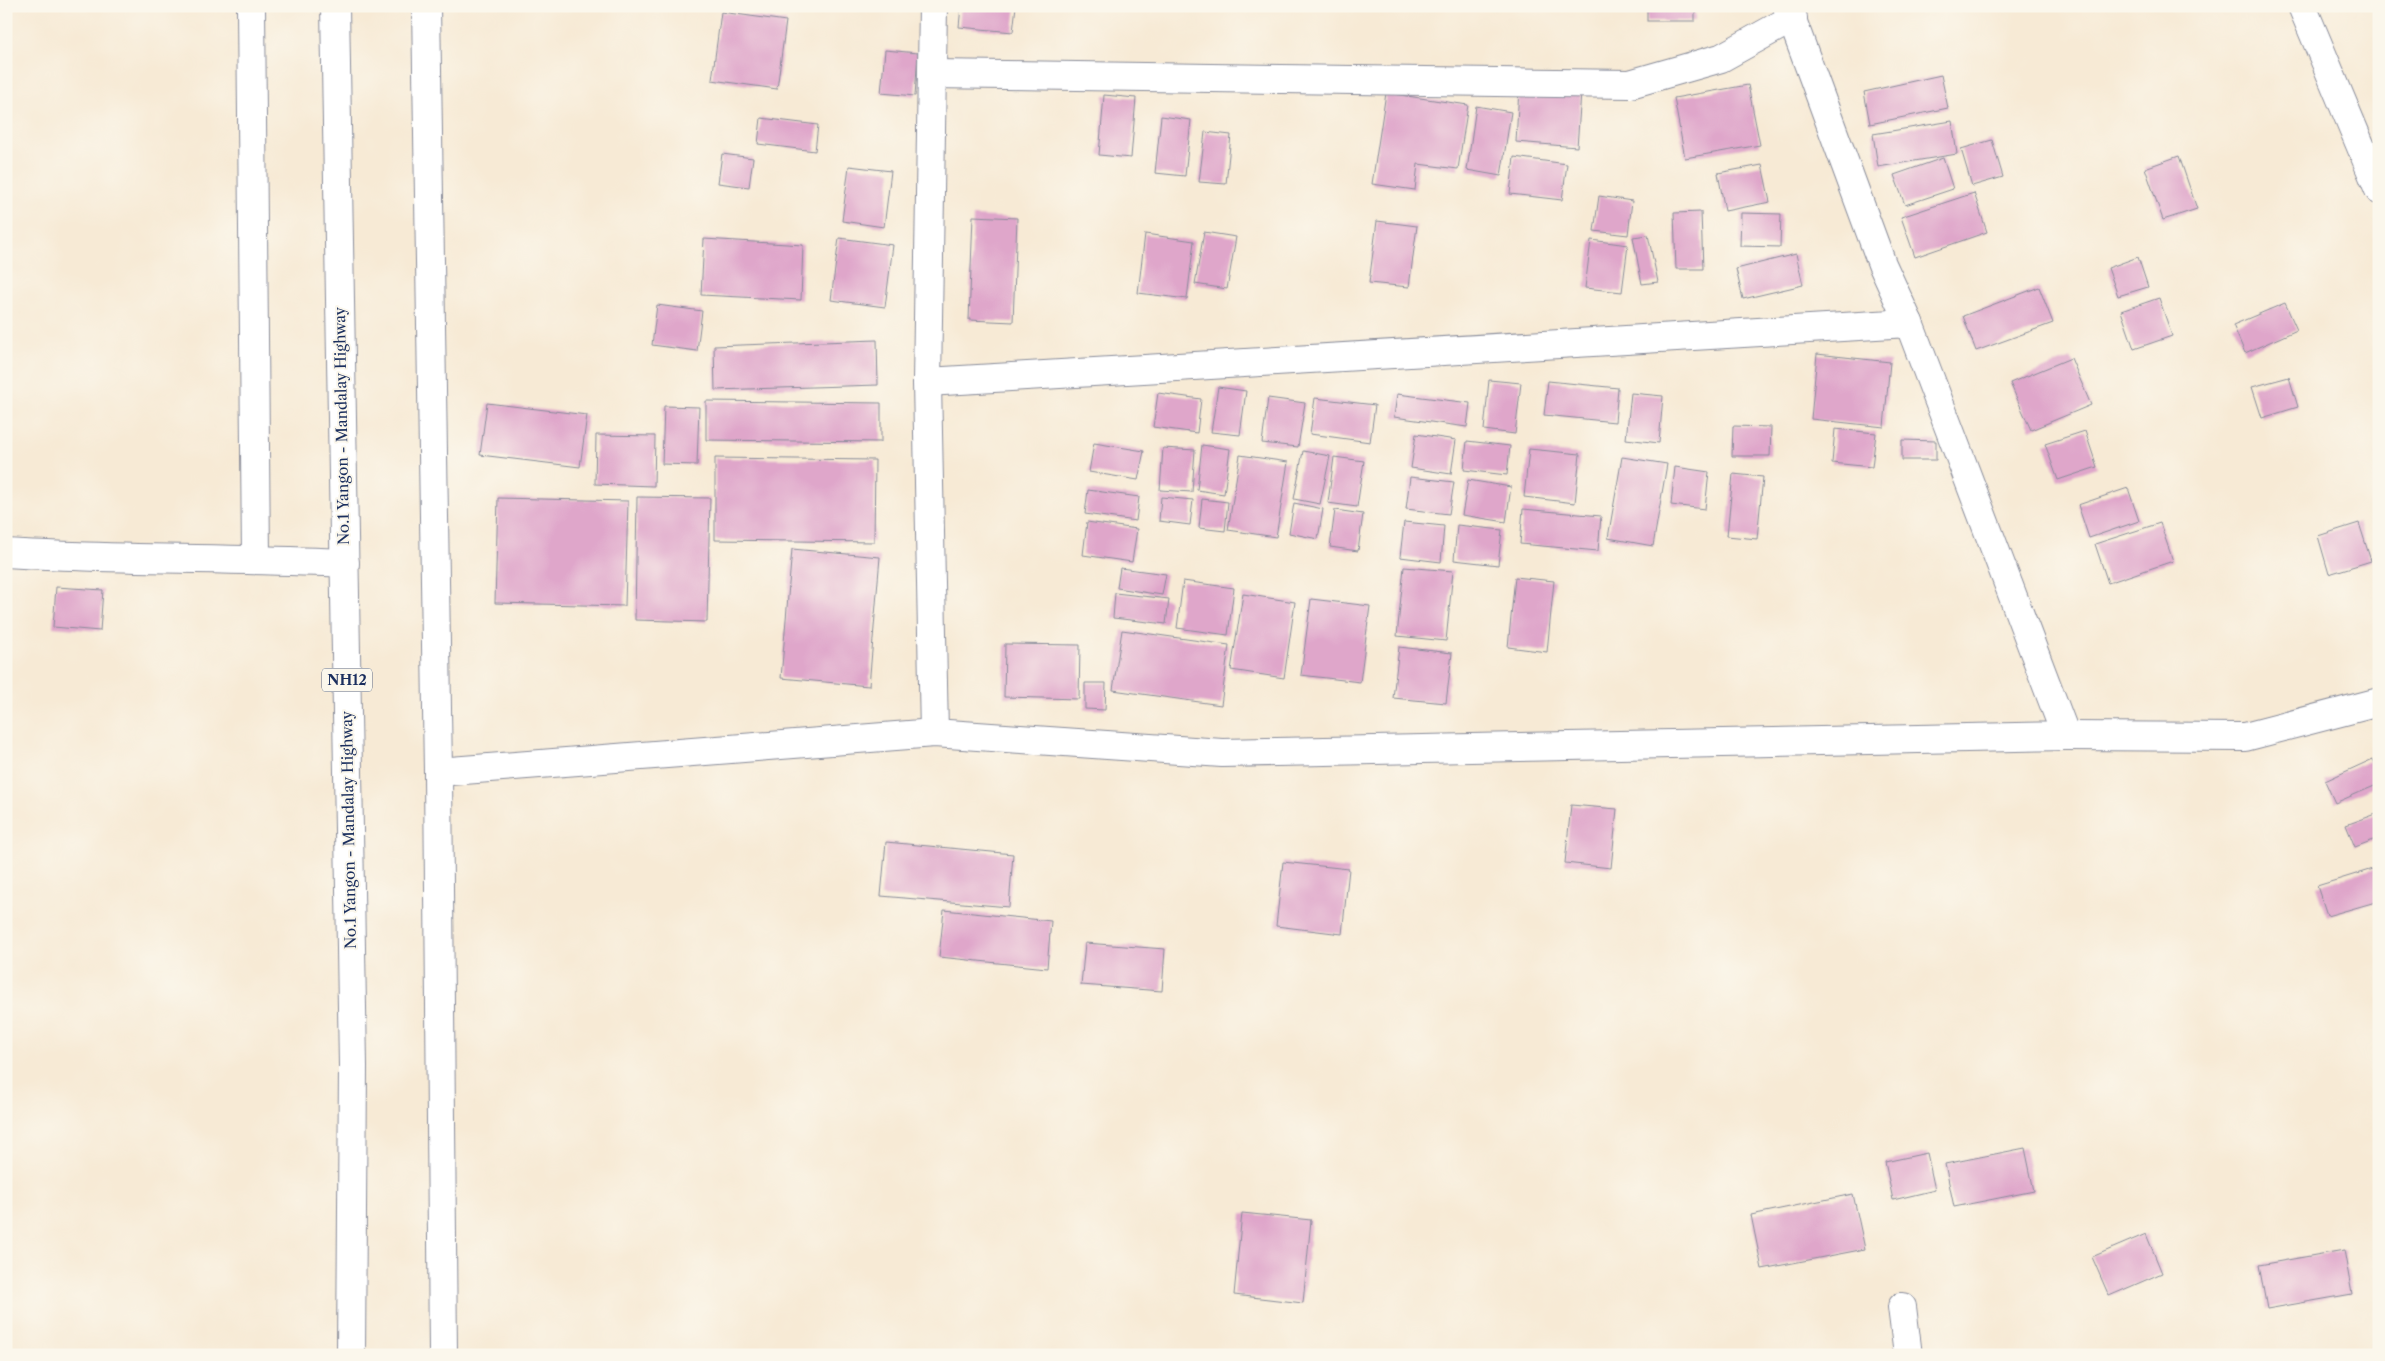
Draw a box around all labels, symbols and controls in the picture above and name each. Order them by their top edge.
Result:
street label: No.1 Yangon - Mandalay Highway [330,306,353,545]
road number: NH12 [322,668,372,692]
street label: No.1 Yangon - Mandalay Highway [337,710,360,949]

